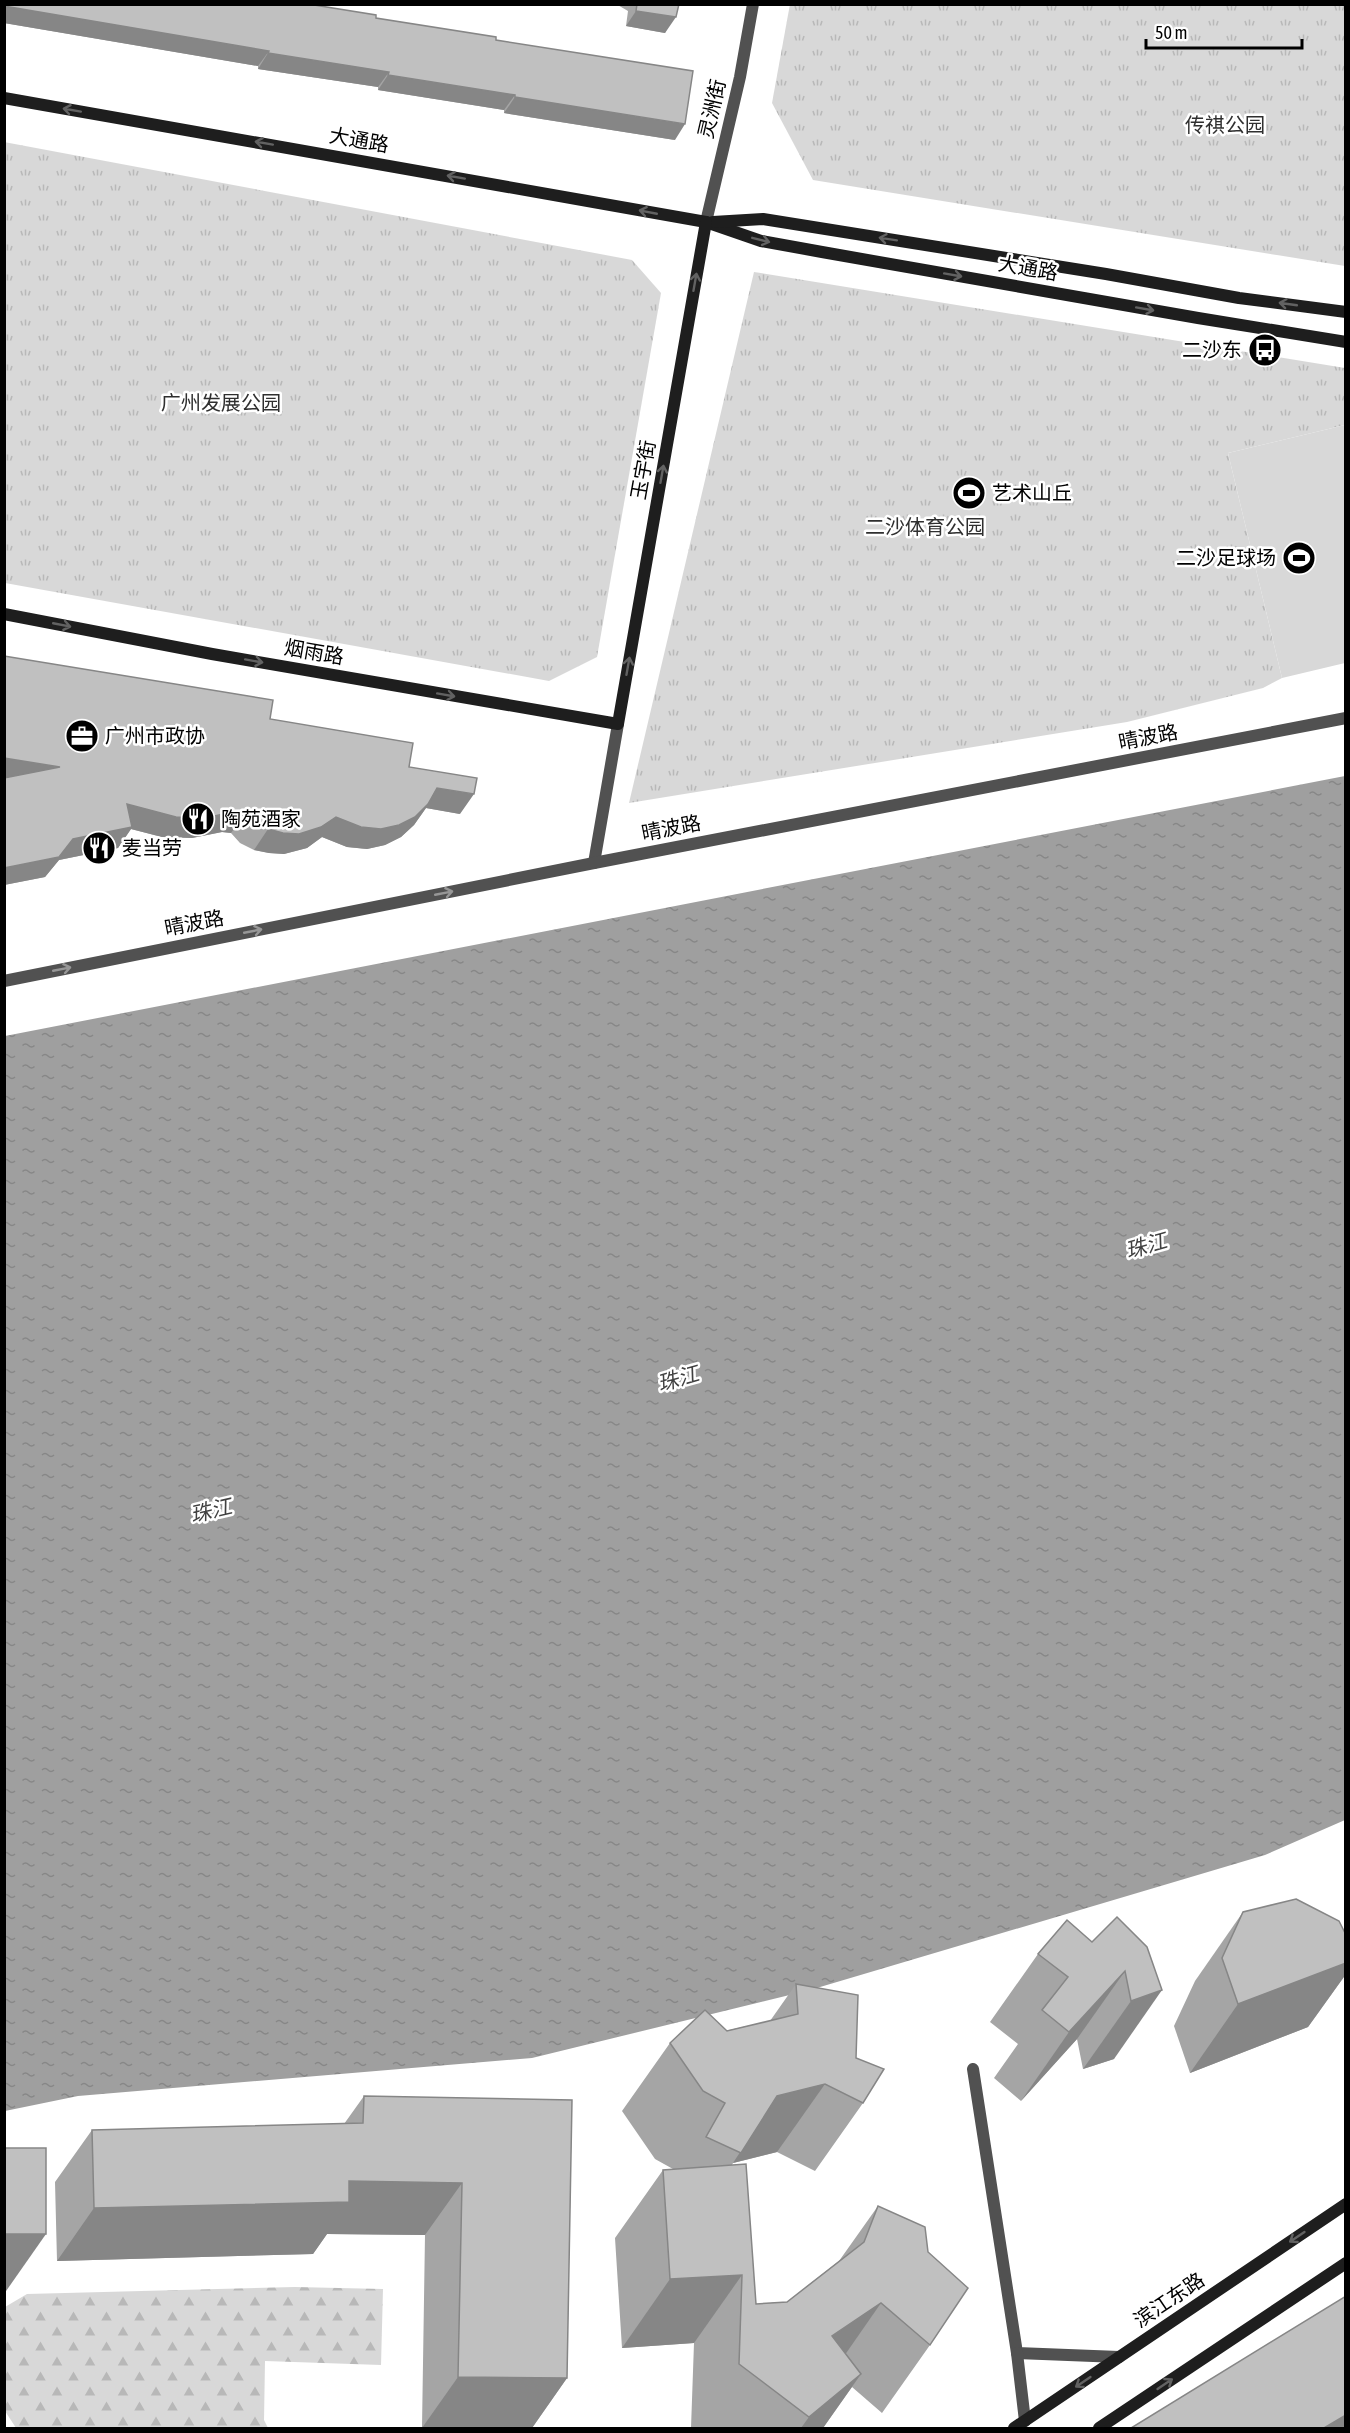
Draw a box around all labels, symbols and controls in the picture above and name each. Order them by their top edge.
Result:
scale bar [1146,12,1302,50]
text: 50 m [1155,22,1187,43]
street label: 灵洲街 [694,77,729,141]
one-way arrow [63,104,83,115]
park label: 传祺公园 [1185,113,1265,136]
street label: 大通路 [328,123,391,156]
one-way arrow [255,137,275,148]
one-way arrow [447,171,467,182]
one-way arrow [639,206,659,217]
one-way arrow [878,233,898,244]
one-way arrow [752,235,771,247]
street label: 大通路 [997,251,1060,284]
one-way arrow [943,270,963,281]
one-way arrow [690,273,701,293]
one-way arrow [1278,299,1298,310]
one-way arrow [1135,304,1155,315]
bus stop icon: 二沙东 [1247,332,1283,368]
place label: 二沙东 [1182,338,1242,361]
park label: 广州发展公园 [161,391,281,414]
street label: 玉宇街 [626,438,659,501]
one-way arrow [656,465,667,485]
sports icon: 艺术山丘 [951,475,987,511]
place label: 艺术山丘 [992,481,1072,504]
park label: 二沙体育公园 [865,515,985,538]
sports icon: 二沙足球场 [1281,540,1317,576]
place label: 二沙足球场 [1176,546,1276,569]
one-way arrow [52,620,71,631]
street label: 烟雨路 [283,635,346,668]
one-way arrow [243,656,263,667]
one-way arrow [623,657,634,677]
one-way arrow [435,690,455,701]
office icon: 广州市政协 [64,718,100,754]
street label: 晴波路 [1116,719,1180,754]
place label: 广州市政协 [105,724,205,747]
restaurant icon: 陶苑酒家 [180,801,216,837]
place label: 陶苑酒家 [221,807,301,830]
street label: 晴波路 [639,810,703,845]
restaurant icon: 麦当劳 [81,830,117,866]
place label: 麦当劳 [122,836,182,859]
one-way arrow [434,887,454,898]
street label: 晴波路 [162,905,226,940]
one-way arrow [243,925,262,936]
one-way arrow [52,963,71,974]
water label: 珠江 [1122,1227,1171,1262]
water label: 珠江 [654,1360,703,1395]
water label: 珠江 [188,1493,236,1526]
one-way arrow [1289,2231,1306,2243]
street label: 滨江东路 [1129,2268,1208,2331]
one-way arrow [1076,2376,1092,2388]
one-way arrow [1157,2378,1173,2390]

